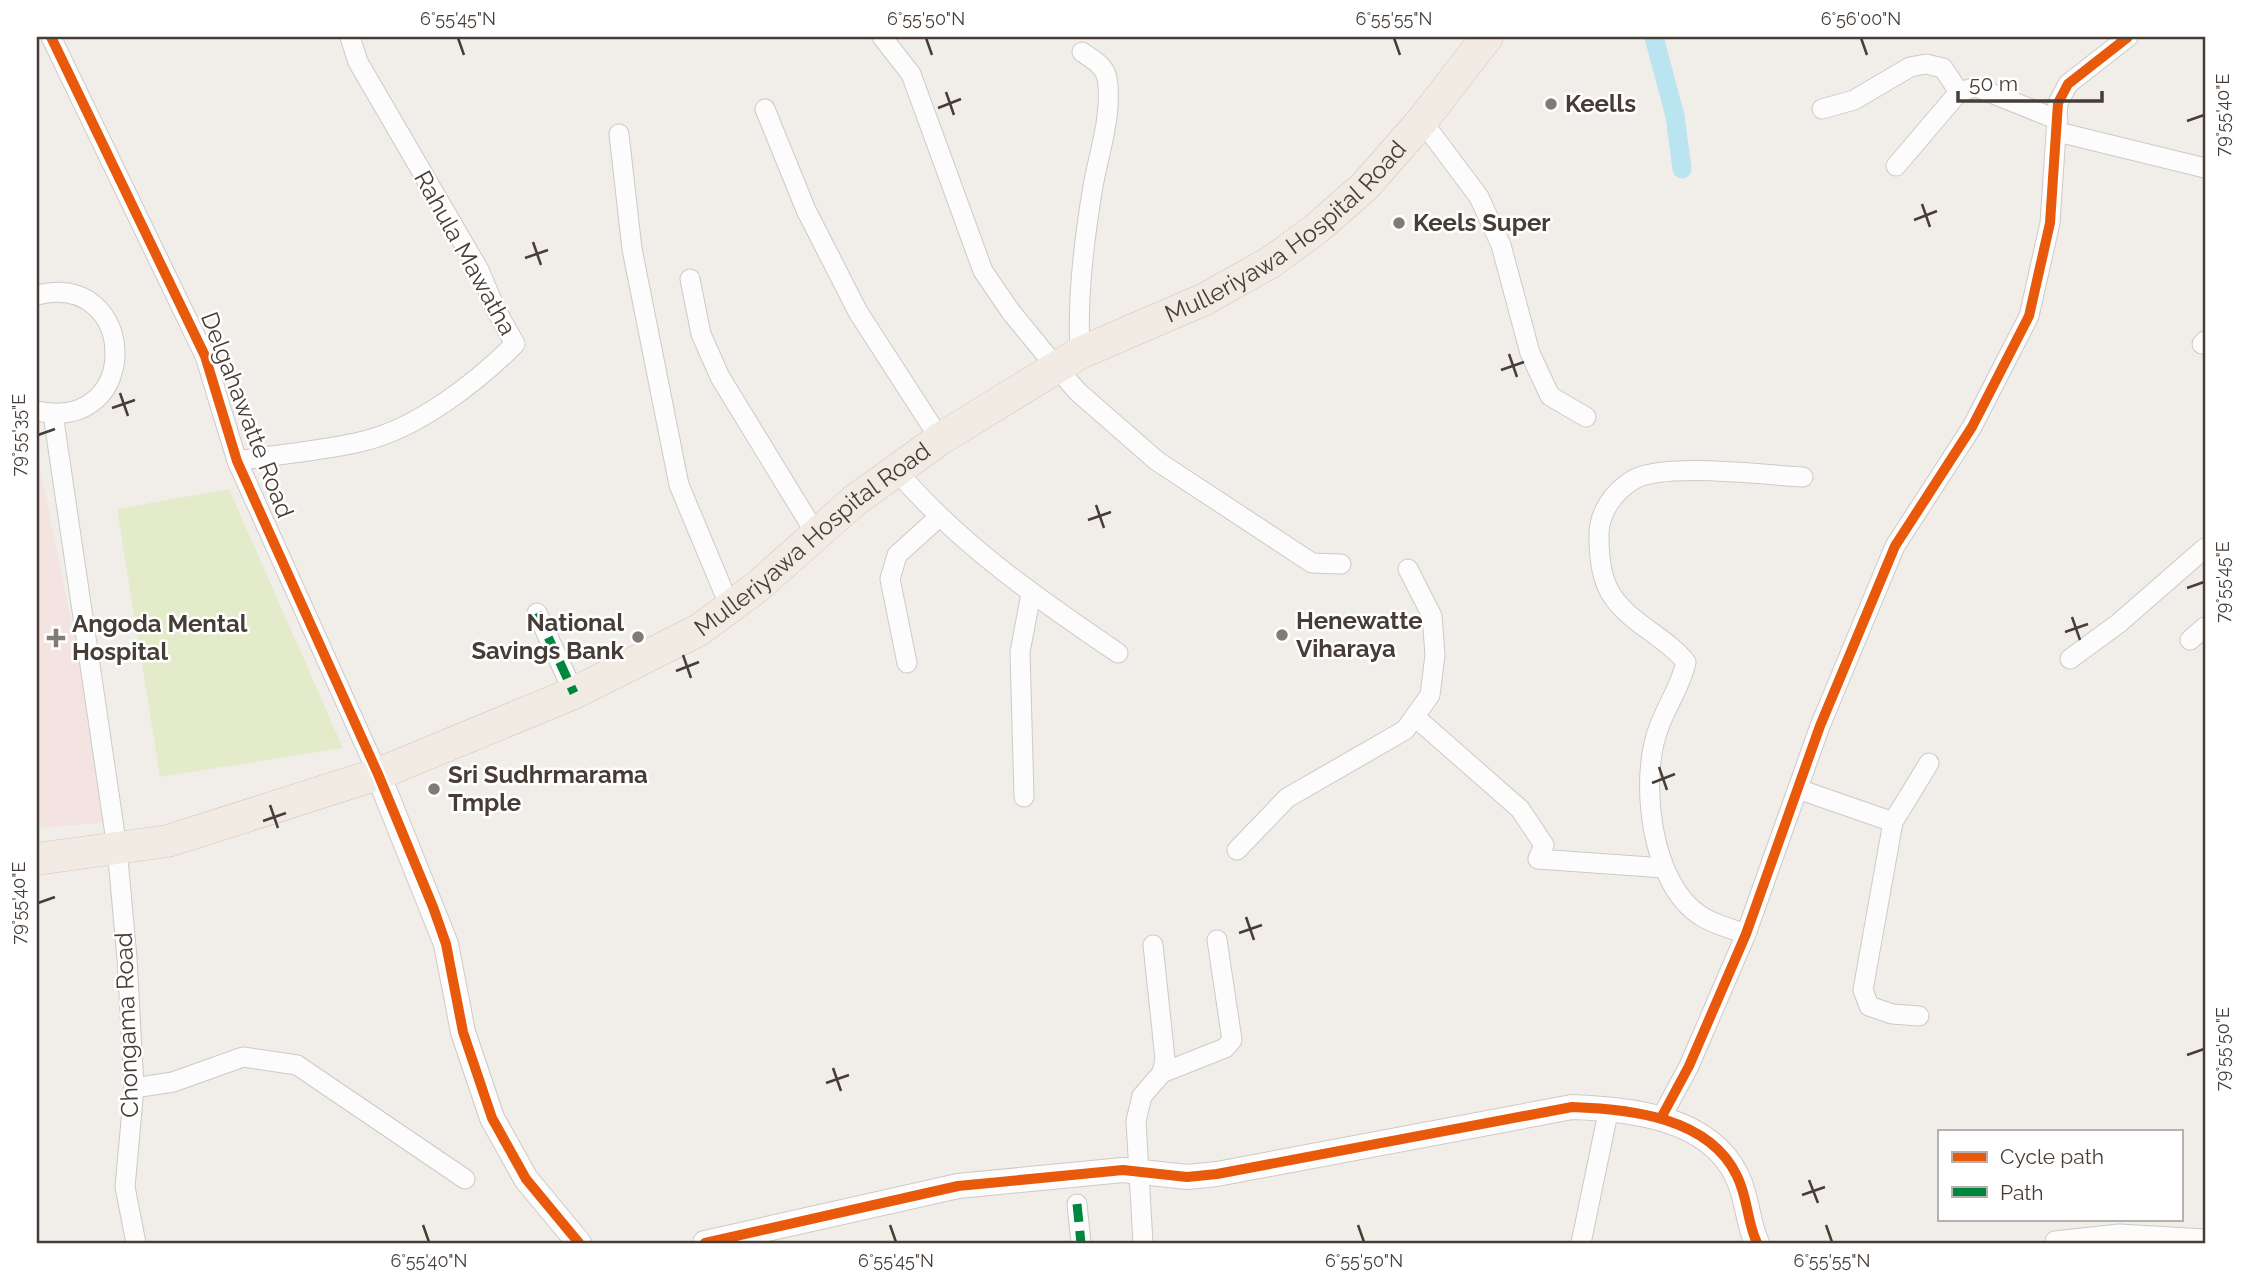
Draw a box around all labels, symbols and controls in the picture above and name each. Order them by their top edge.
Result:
text: 6°55'45"N [420,8,496,29]
text: 6°55'50"N [887,8,965,29]
text: 6°55'55"N [1356,8,1432,29]
text: 6°56'00"N [1821,8,1901,29]
scale bar [1958,60,2102,104]
text: 50 m [1969,71,2018,96]
text: 79°55'40"E [2212,74,2233,156]
place label: Keells [1565,89,1636,118]
marker: Keells [1543,96,1559,112]
street label: Mulleriyawa Hospital Road [1160,135,1412,329]
street label: Rahula Mawatha [408,165,523,340]
place label: Keels Super [1413,208,1551,237]
marker: Keels Super [1391,215,1407,231]
street label: Delgahawatte Road [195,308,300,522]
text: 79°55'35"E [8,394,29,476]
street label: Mulleriyawa Hospital Road [689,436,936,642]
text: 79°55'45"E [2212,541,2233,623]
place label: Henewatte Viharaya [1296,606,1423,663]
place label: National Savings Bank [471,608,625,665]
place label: Angoda Mental Hospital [72,609,248,666]
marker: Henewatte Viharaya [1274,627,1290,643]
marker: Angoda Mental Hospital [46,628,66,648]
marker: National Savings Bank [630,629,646,645]
place label: Sri Sudhrmarama Tmple [448,760,648,817]
marker: Sri Sudhrmarama Tmple [426,781,442,797]
text: 79°55'40"E [8,862,29,944]
street label: Chongama Road [109,932,144,1118]
text: 79°55'50"E [2212,1007,2233,1091]
legend [1938,1130,2182,1220]
text: Cycle path [2000,1144,2104,1169]
text: Path [2000,1180,2044,1205]
text: 6°55'40"N [390,1250,468,1271]
text: 6°55'45"N [858,1250,934,1271]
text: 6°55'50"N [1325,1250,1403,1271]
text: 6°55'55"N [1794,1250,1870,1271]

